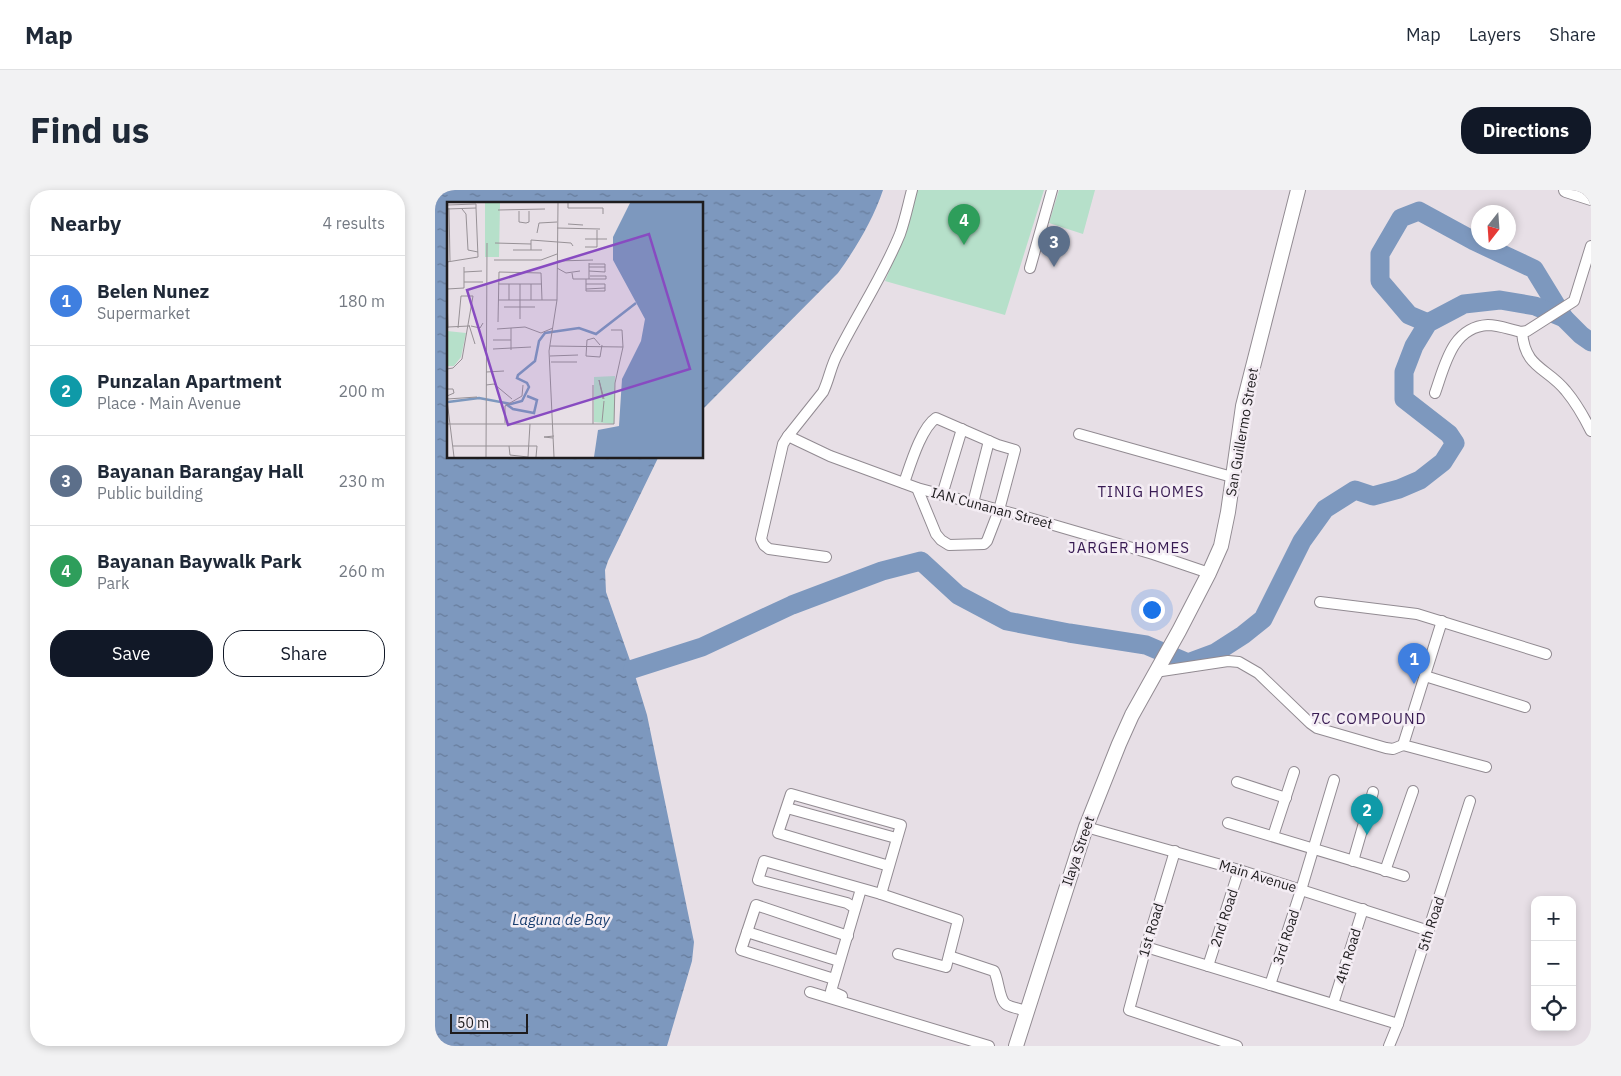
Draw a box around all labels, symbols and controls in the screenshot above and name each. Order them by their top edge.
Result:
text: Map [25,19,73,51]
text: Map [1406,23,1441,46]
text: Layers [1469,23,1521,46]
text: Share [1549,23,1596,46]
text: Find us [30,107,149,153]
button: Directions [1461,107,1591,154]
inset map [447,202,704,459]
pin: 4 [948,204,980,245]
north arrow [1471,205,1516,250]
text: Nearby [50,209,121,237]
text: 4 results [322,213,385,233]
pin: 3 [1038,226,1070,267]
text: Belen Nunez [97,279,209,303]
text: 1 [61,291,71,311]
text: 180 m [338,291,385,311]
text: Supermarket [97,303,190,323]
street label: San Guillermo Street [1222,366,1262,498]
text: Punzalan Apartment [97,369,282,393]
text: 2 [61,381,71,401]
text: 200 m [338,381,385,401]
text: Place · Main Avenue [97,393,241,413]
text: Bayanan Barangay Hall [97,459,304,483]
text: 3 [61,471,71,491]
text: 230 m [338,471,385,491]
district label: TINIG HOMES [1098,482,1204,501]
text: Public building [97,483,203,503]
street label: IAN Cunanan Street [929,483,1055,533]
district label: JARGER HOMES [1068,538,1190,557]
text: Bayanan Baywalk Park [97,549,302,573]
text: 4 [61,561,71,581]
text: 260 m [338,561,385,581]
text: Park [97,573,129,593]
your location [1139,597,1165,623]
button: Save [50,630,213,677]
button: Share [223,630,385,677]
pin: 1 [1398,643,1430,684]
district label: 7C COMPOUND [1311,709,1427,728]
pin: 2 [1351,794,1383,835]
street label: Ilaya Street [1058,814,1098,888]
street label: Main Avenue [1217,856,1299,896]
street label: 2nd Road [1206,887,1242,949]
street label: 5th Road [1414,894,1448,954]
map controls [1531,896,1576,1031]
button: + [1531,896,1576,941]
street label: 1st Road [1134,901,1168,959]
street label: 3rd Road [1269,907,1303,967]
water label: Laguna de Bay [512,910,611,929]
street label: 4th Road [1331,926,1365,986]
button: − [1531,941,1576,986]
button: locate [1531,986,1576,1031]
scale bar [450,1011,527,1034]
text: 50 m [457,1014,489,1032]

